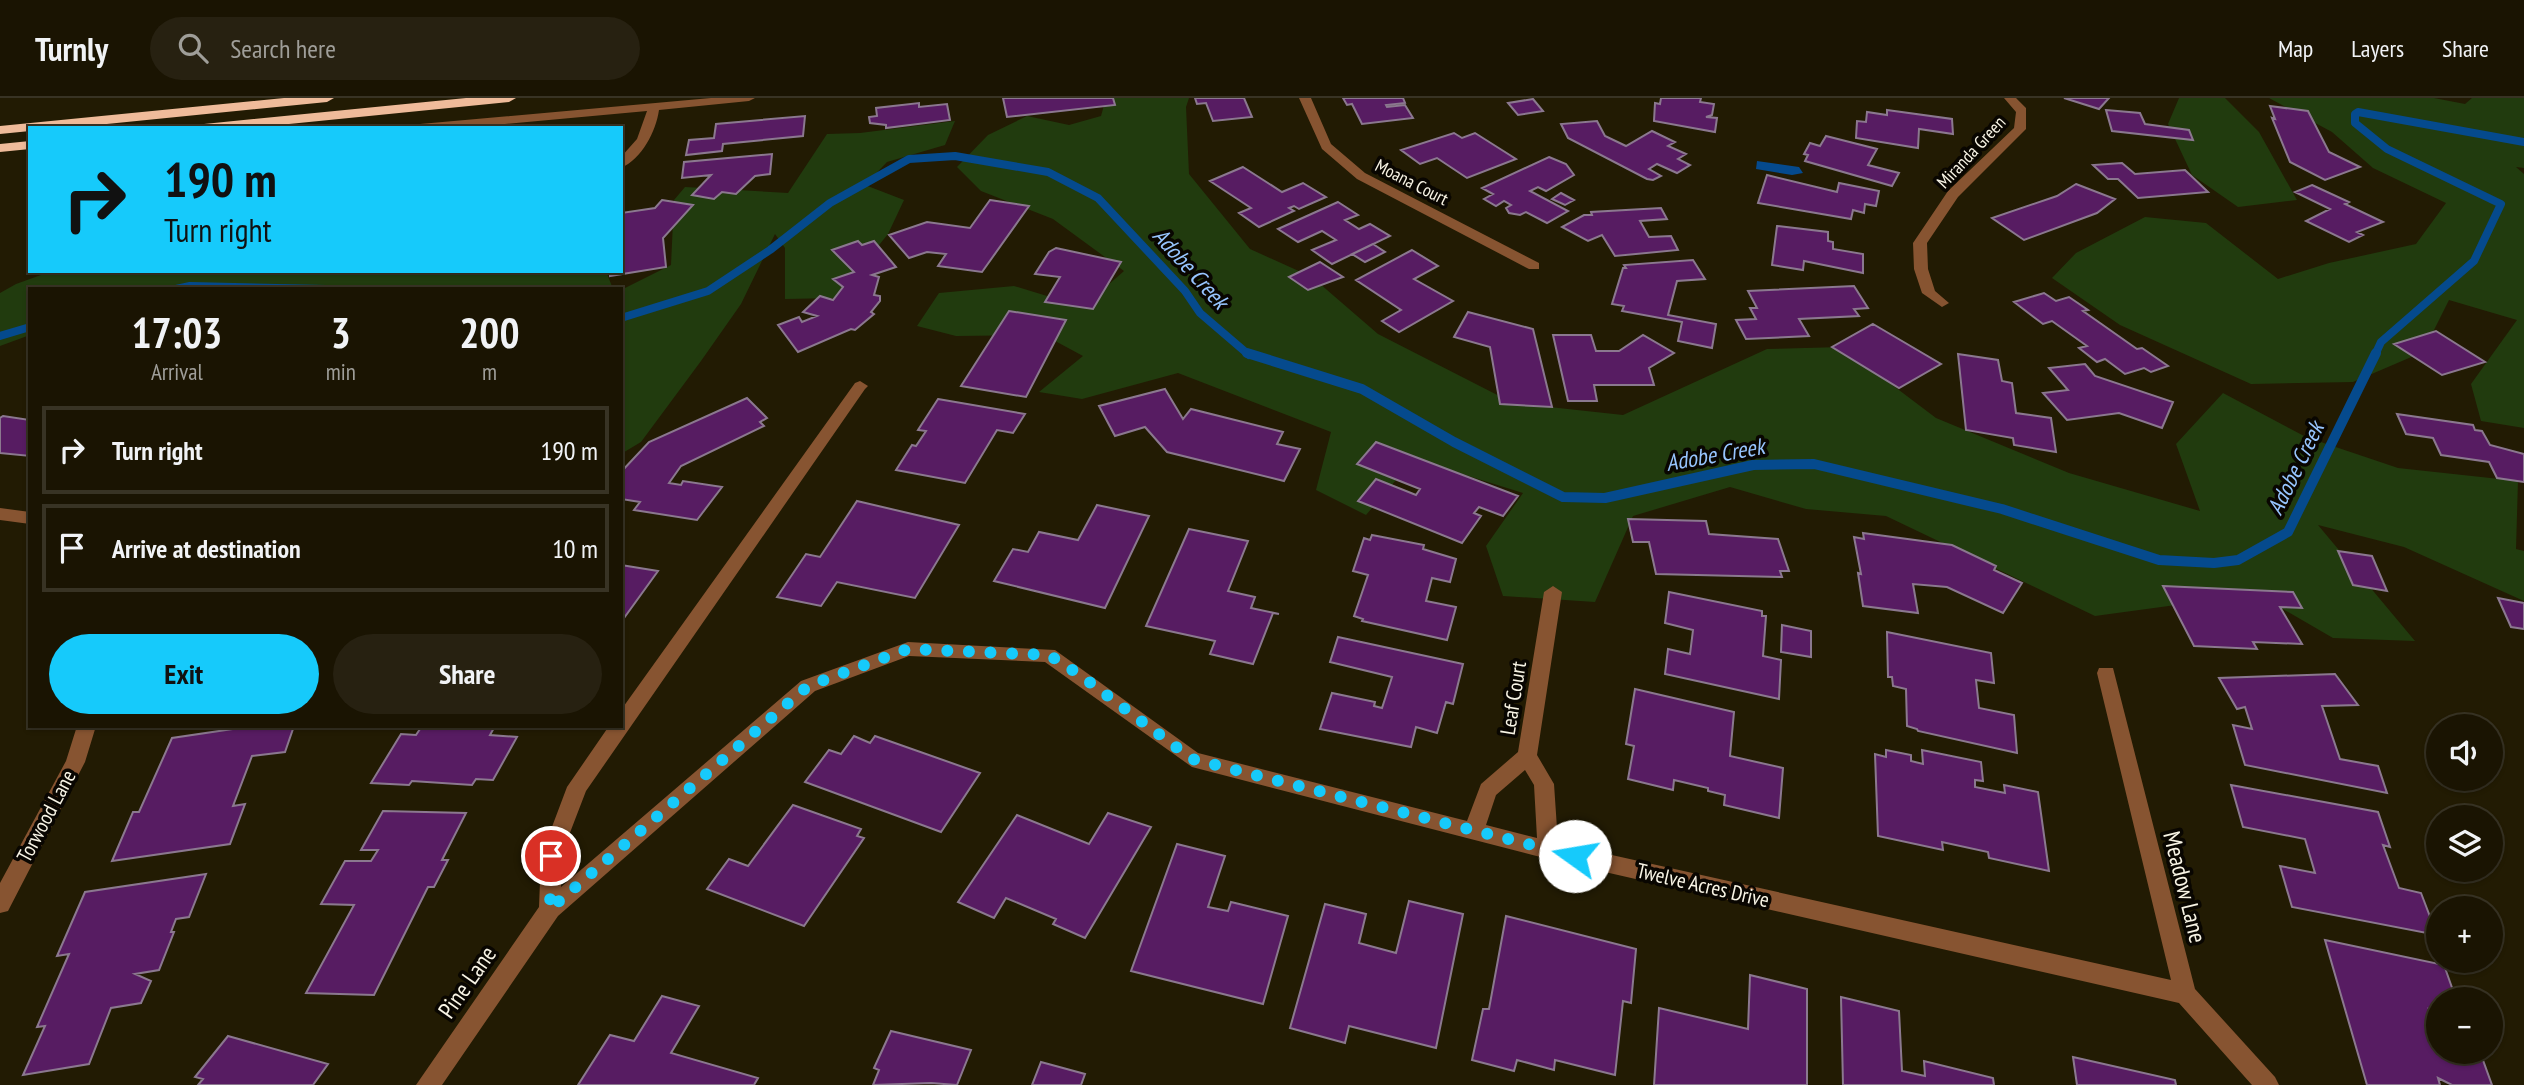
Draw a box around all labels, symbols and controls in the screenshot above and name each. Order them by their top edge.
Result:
search box [150,17,640,80]
text: Turnly [35,27,108,70]
icon: search [174,29,212,67]
text: Search here [230,32,336,65]
text: Map [2278,33,2313,64]
text: Layers [2351,33,2404,64]
text: Share [2442,33,2489,64]
street label: Miranda Green [1932,111,2010,193]
text: 190 m [164,147,277,211]
icon: right [49,154,140,245]
street label: Moana Court [1372,154,1452,210]
text: Turn right [164,209,272,251]
water label: Adobe Creek [1147,221,1237,317]
text: 17:03 [131,305,222,360]
text: 3 [331,305,351,360]
text: 200 [459,305,520,360]
text: Arrival [151,357,203,386]
text: min [326,357,356,386]
text: m [482,357,497,386]
water label: Adobe Creek [2260,414,2331,519]
icon: right [53,431,91,469]
water label: Adobe Creek [1664,431,1769,477]
text: Turn right [112,434,203,467]
text: 190 m [540,434,598,467]
icon: arrive [53,529,91,567]
text: Arrive at destination [112,532,301,565]
text: 10 m [552,532,598,565]
button: Exit [49,634,319,714]
button: Share [333,634,602,714]
street label: Leaf Court [1494,659,1532,737]
map controls [2426,714,2503,1064]
button: sound [2426,714,2503,791]
street label: Torwood Lane [10,765,82,867]
button: layers [2426,805,2503,882]
position arrow [1538,819,1612,893]
pin [521,826,581,886]
street label: Meadow Lane [2156,828,2214,946]
icon: arrive [532,837,570,875]
street label: Twelve Acres Drive [1634,857,1772,913]
button: + [2426,896,2503,973]
street label: Pine Lane [431,940,503,1024]
button: − [2426,987,2503,1064]

